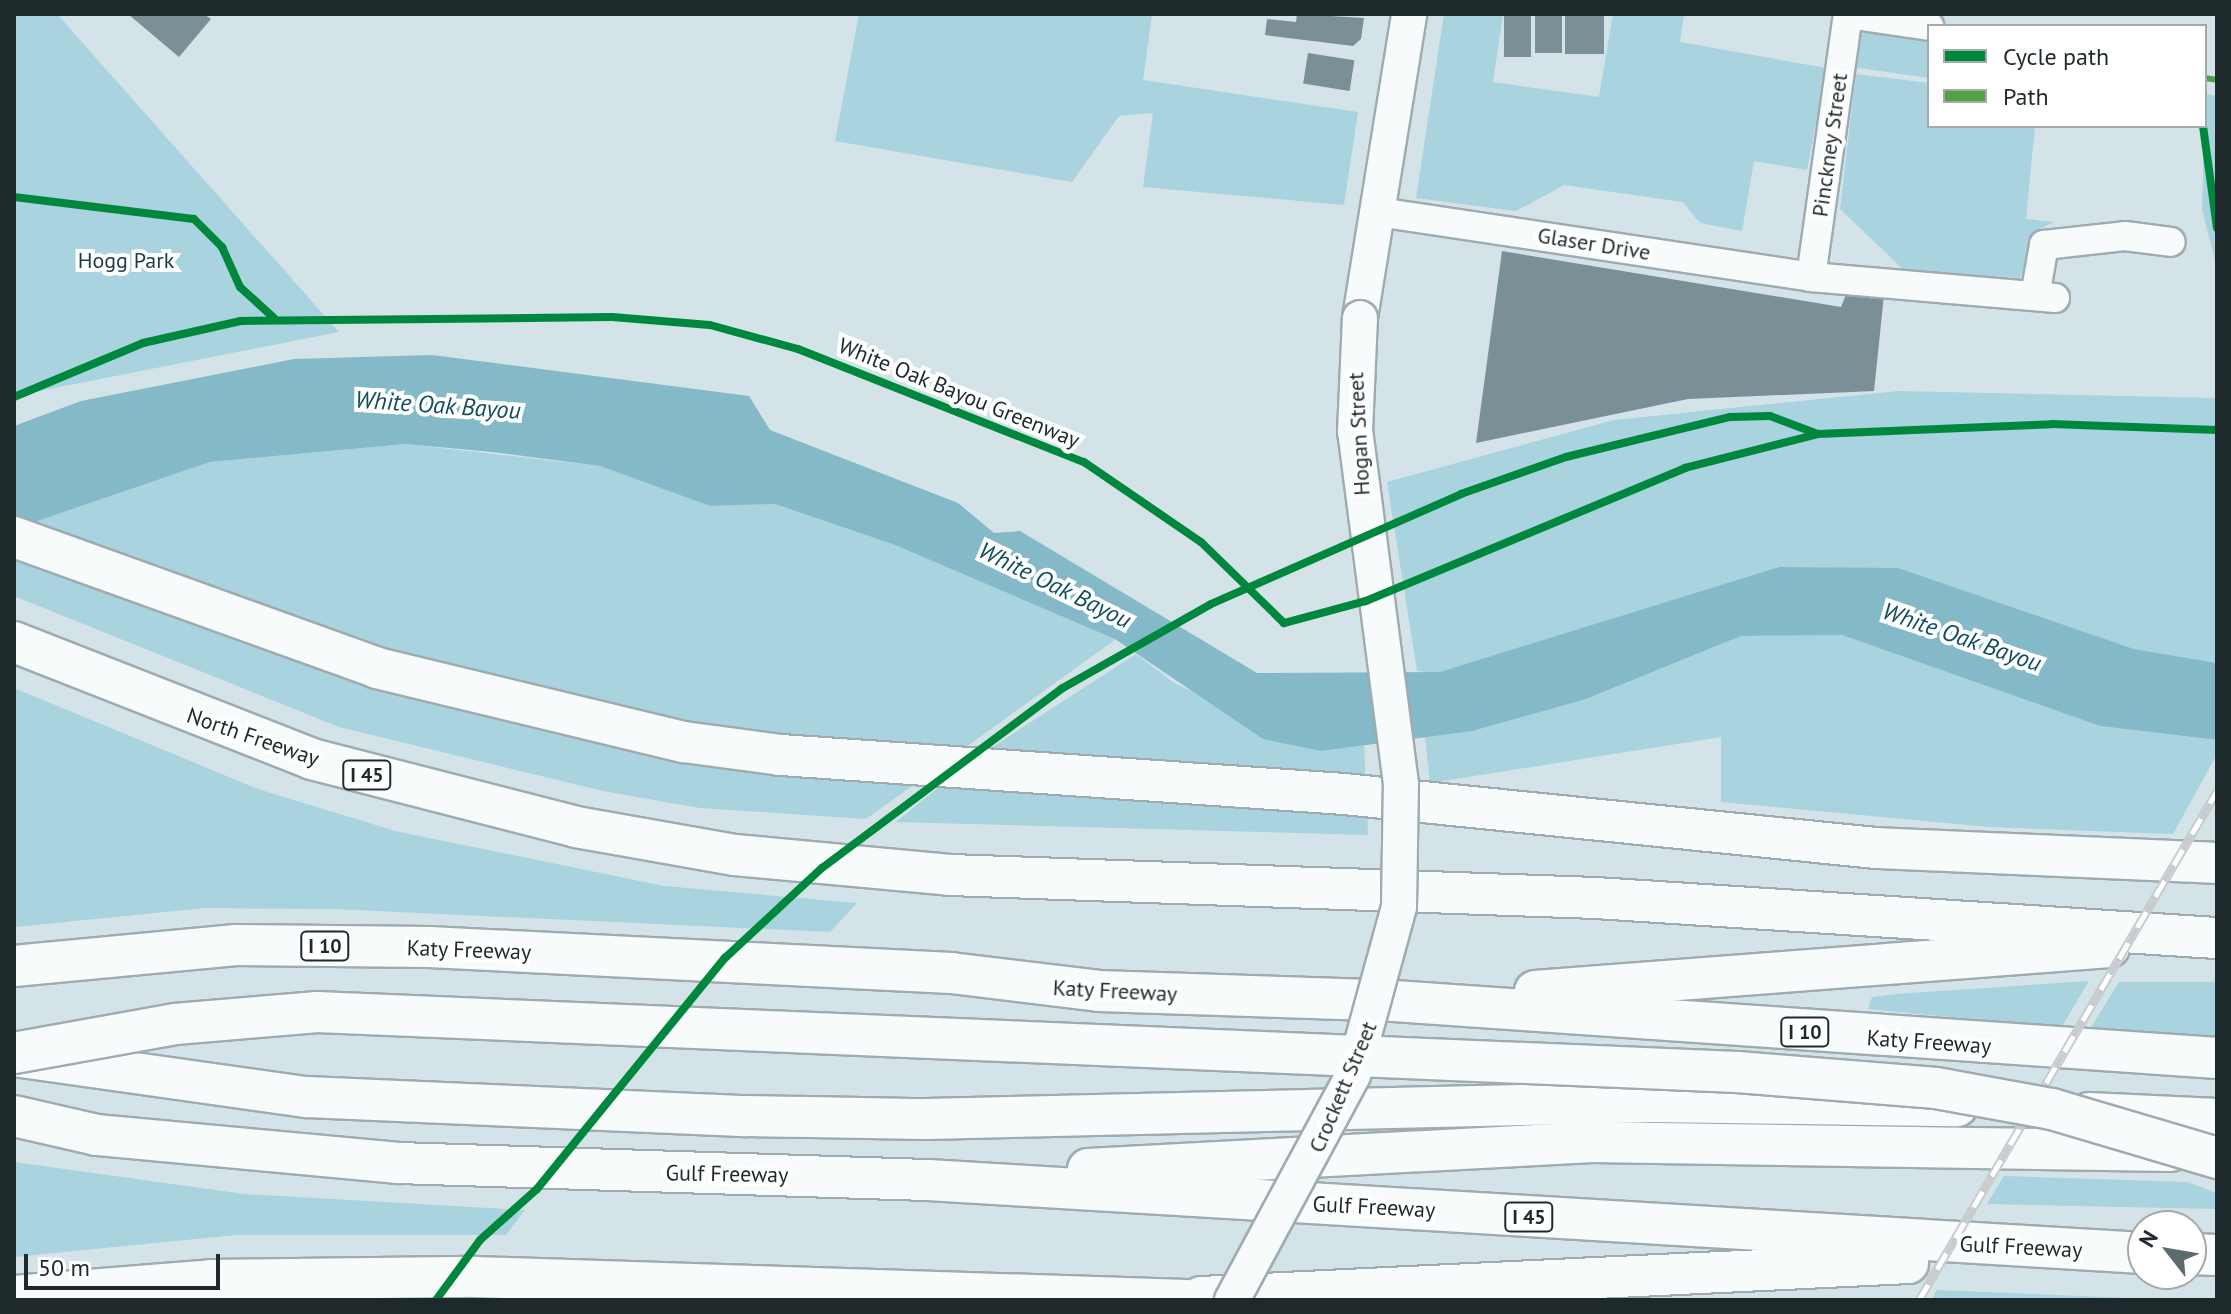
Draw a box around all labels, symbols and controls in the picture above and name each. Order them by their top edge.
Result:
legend [1927,24,2207,128]
text: Cycle path [2003,41,2109,72]
street label: Pinckney Street [1807,71,1853,219]
text: Path [2003,81,2049,112]
street label: Glaser Drive [1536,222,1652,266]
park label: Hogg Park [78,248,174,274]
street label: White Oak Bayou Greenway [834,332,1084,454]
street label: Hogan Street [1343,372,1375,496]
water label: White Oak Bayou [354,385,522,425]
water label: White Oak Bayou [974,536,1136,634]
water label: White Oak Bayou [1879,596,2045,678]
street label: North Freeway [183,702,323,772]
road number: I 45 [341,759,393,791]
road number: I 10 [299,930,351,962]
street label: Katy Freeway [406,935,532,965]
street label: Katy Freeway [1052,975,1178,1007]
road number: I 10 [1779,1016,1831,1048]
street label: Crockett Street [1304,1017,1382,1157]
street label: Katy Freeway [1866,1024,1992,1060]
street label: Gulf Freeway [665,1160,789,1188]
street label: Gulf Freeway [1312,1191,1436,1223]
road number: I 45 [1503,1201,1555,1233]
north arrow [2127,1210,2207,1290]
text: N [2132,1225,2164,1252]
street label: Gulf Freeway [1959,1231,2083,1263]
scale bar [28,1238,224,1288]
text: 50 m [38,1252,90,1283]

